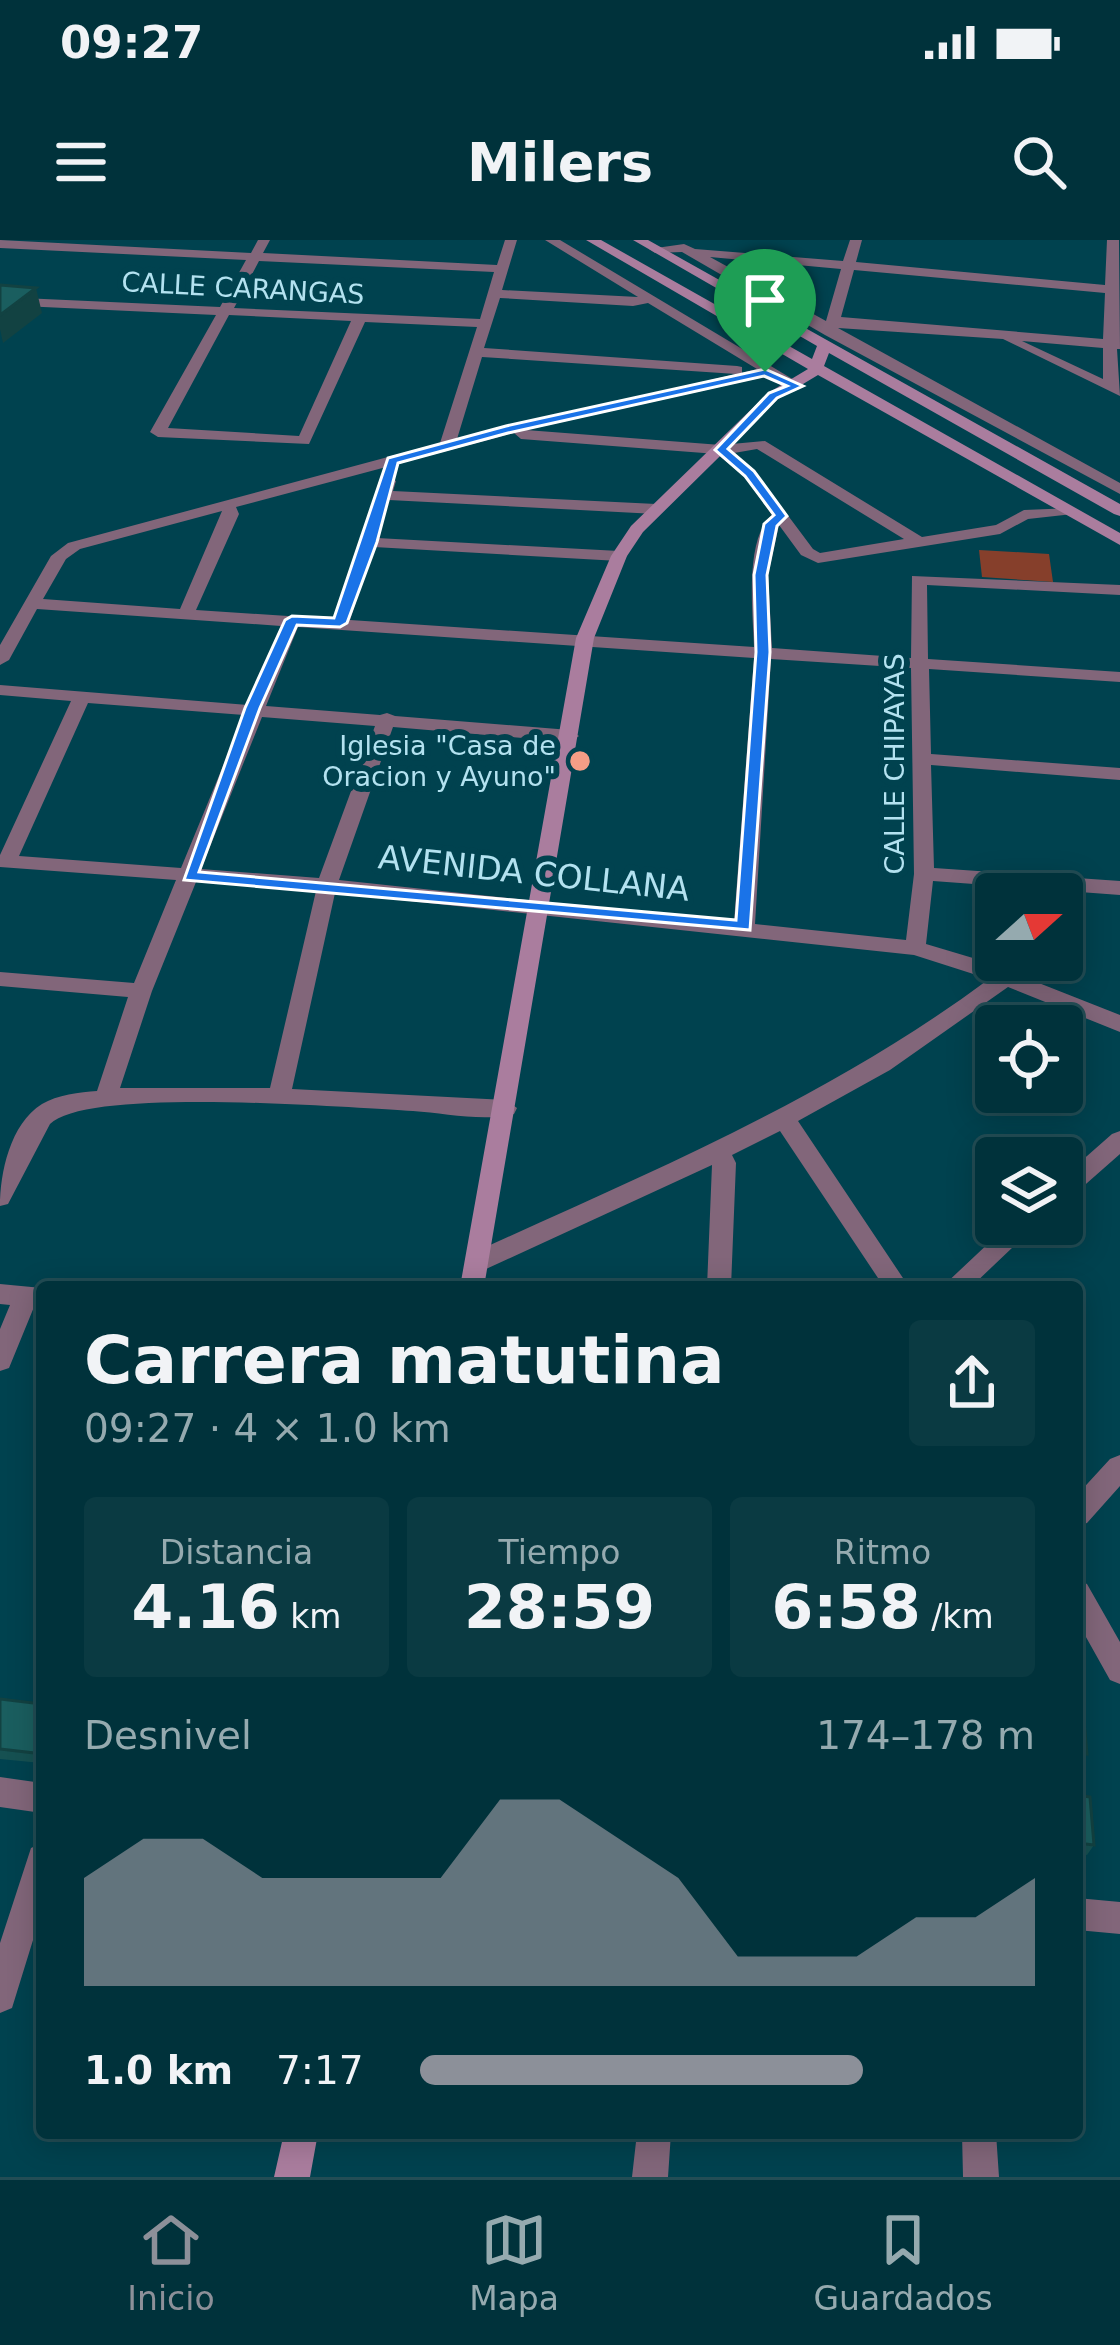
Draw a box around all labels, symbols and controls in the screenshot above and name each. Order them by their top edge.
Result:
text: 09:27 [60,16,203,69]
icon: menu [48,129,114,195]
icon: search [1006,129,1072,195]
text: Milers [467,131,653,194]
pin [714,249,816,372]
street label: CALLE CARANGAS [121,266,365,310]
icon: arrive [732,267,798,333]
street label: CALLE CHIPAYAS [879,653,910,875]
place label: Iglesia "Casa de Oracion y Ayuno" [322,730,556,792]
marker: Iglesia "Casa de Oracion y Ayuno" [567,748,593,774]
street label: AVENIDA COLLANA [377,837,692,909]
north arrow [975,873,1083,981]
map controls [975,873,1083,1245]
button: locate [975,1005,1083,1113]
button: layers [975,1137,1083,1245]
button: share [909,1320,1035,1446]
text: Carrera matutina [84,1322,724,1399]
text: 09:27 · 4 × 1.0 km [84,1406,451,1451]
text: Distancia [160,1533,313,1572]
text: Tiempo [499,1533,620,1572]
text: Ritmo [834,1533,931,1572]
text: 4.16 [132,1572,280,1642]
text: 28:59 [464,1572,655,1642]
text: 6:58 [771,1572,921,1642]
text: km [280,1597,341,1636]
text: /km [921,1597,994,1636]
text: Desnivel [84,1713,252,1758]
text: 174–178 m [816,1713,1035,1758]
text: 1.0 km [84,2048,233,2093]
text: 7:17 [276,2048,364,2093]
tab: Inicio [127,2207,215,2318]
tab: Mapa [469,2207,559,2318]
tab: Guardados [814,2207,993,2318]

